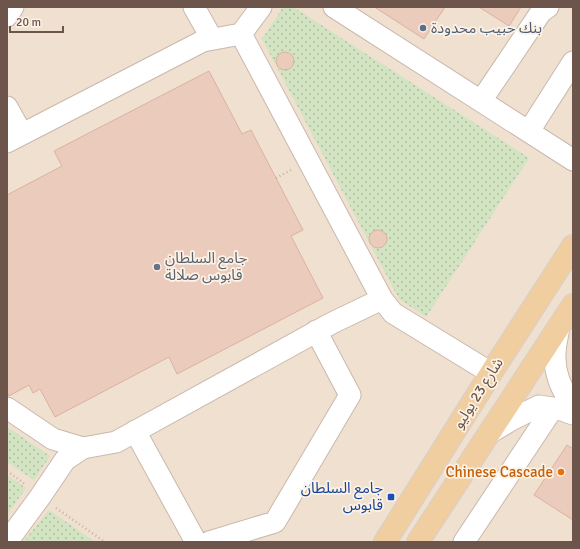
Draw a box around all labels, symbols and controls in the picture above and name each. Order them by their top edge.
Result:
scale bar [10,8,63,34]
text: 20 m [16,15,41,30]
place label: بنك حبيب محدودة [431,19,542,37]
marker: بنك حبيب محدودة [418,23,428,33]
place label: جامع السلطان قابوس صلالة [165,249,248,284]
marker: جامع السلطان قابوس صلالة [152,262,162,272]
street label: شارع 23 يوليو [449,354,510,433]
place label: Chinese Cascade [445,463,553,481]
marker: Chinese Cascade [556,467,566,477]
place label: جامع السلطان قابوس [301,479,383,514]
marker: جامع السلطان قابوس [386,492,396,502]

